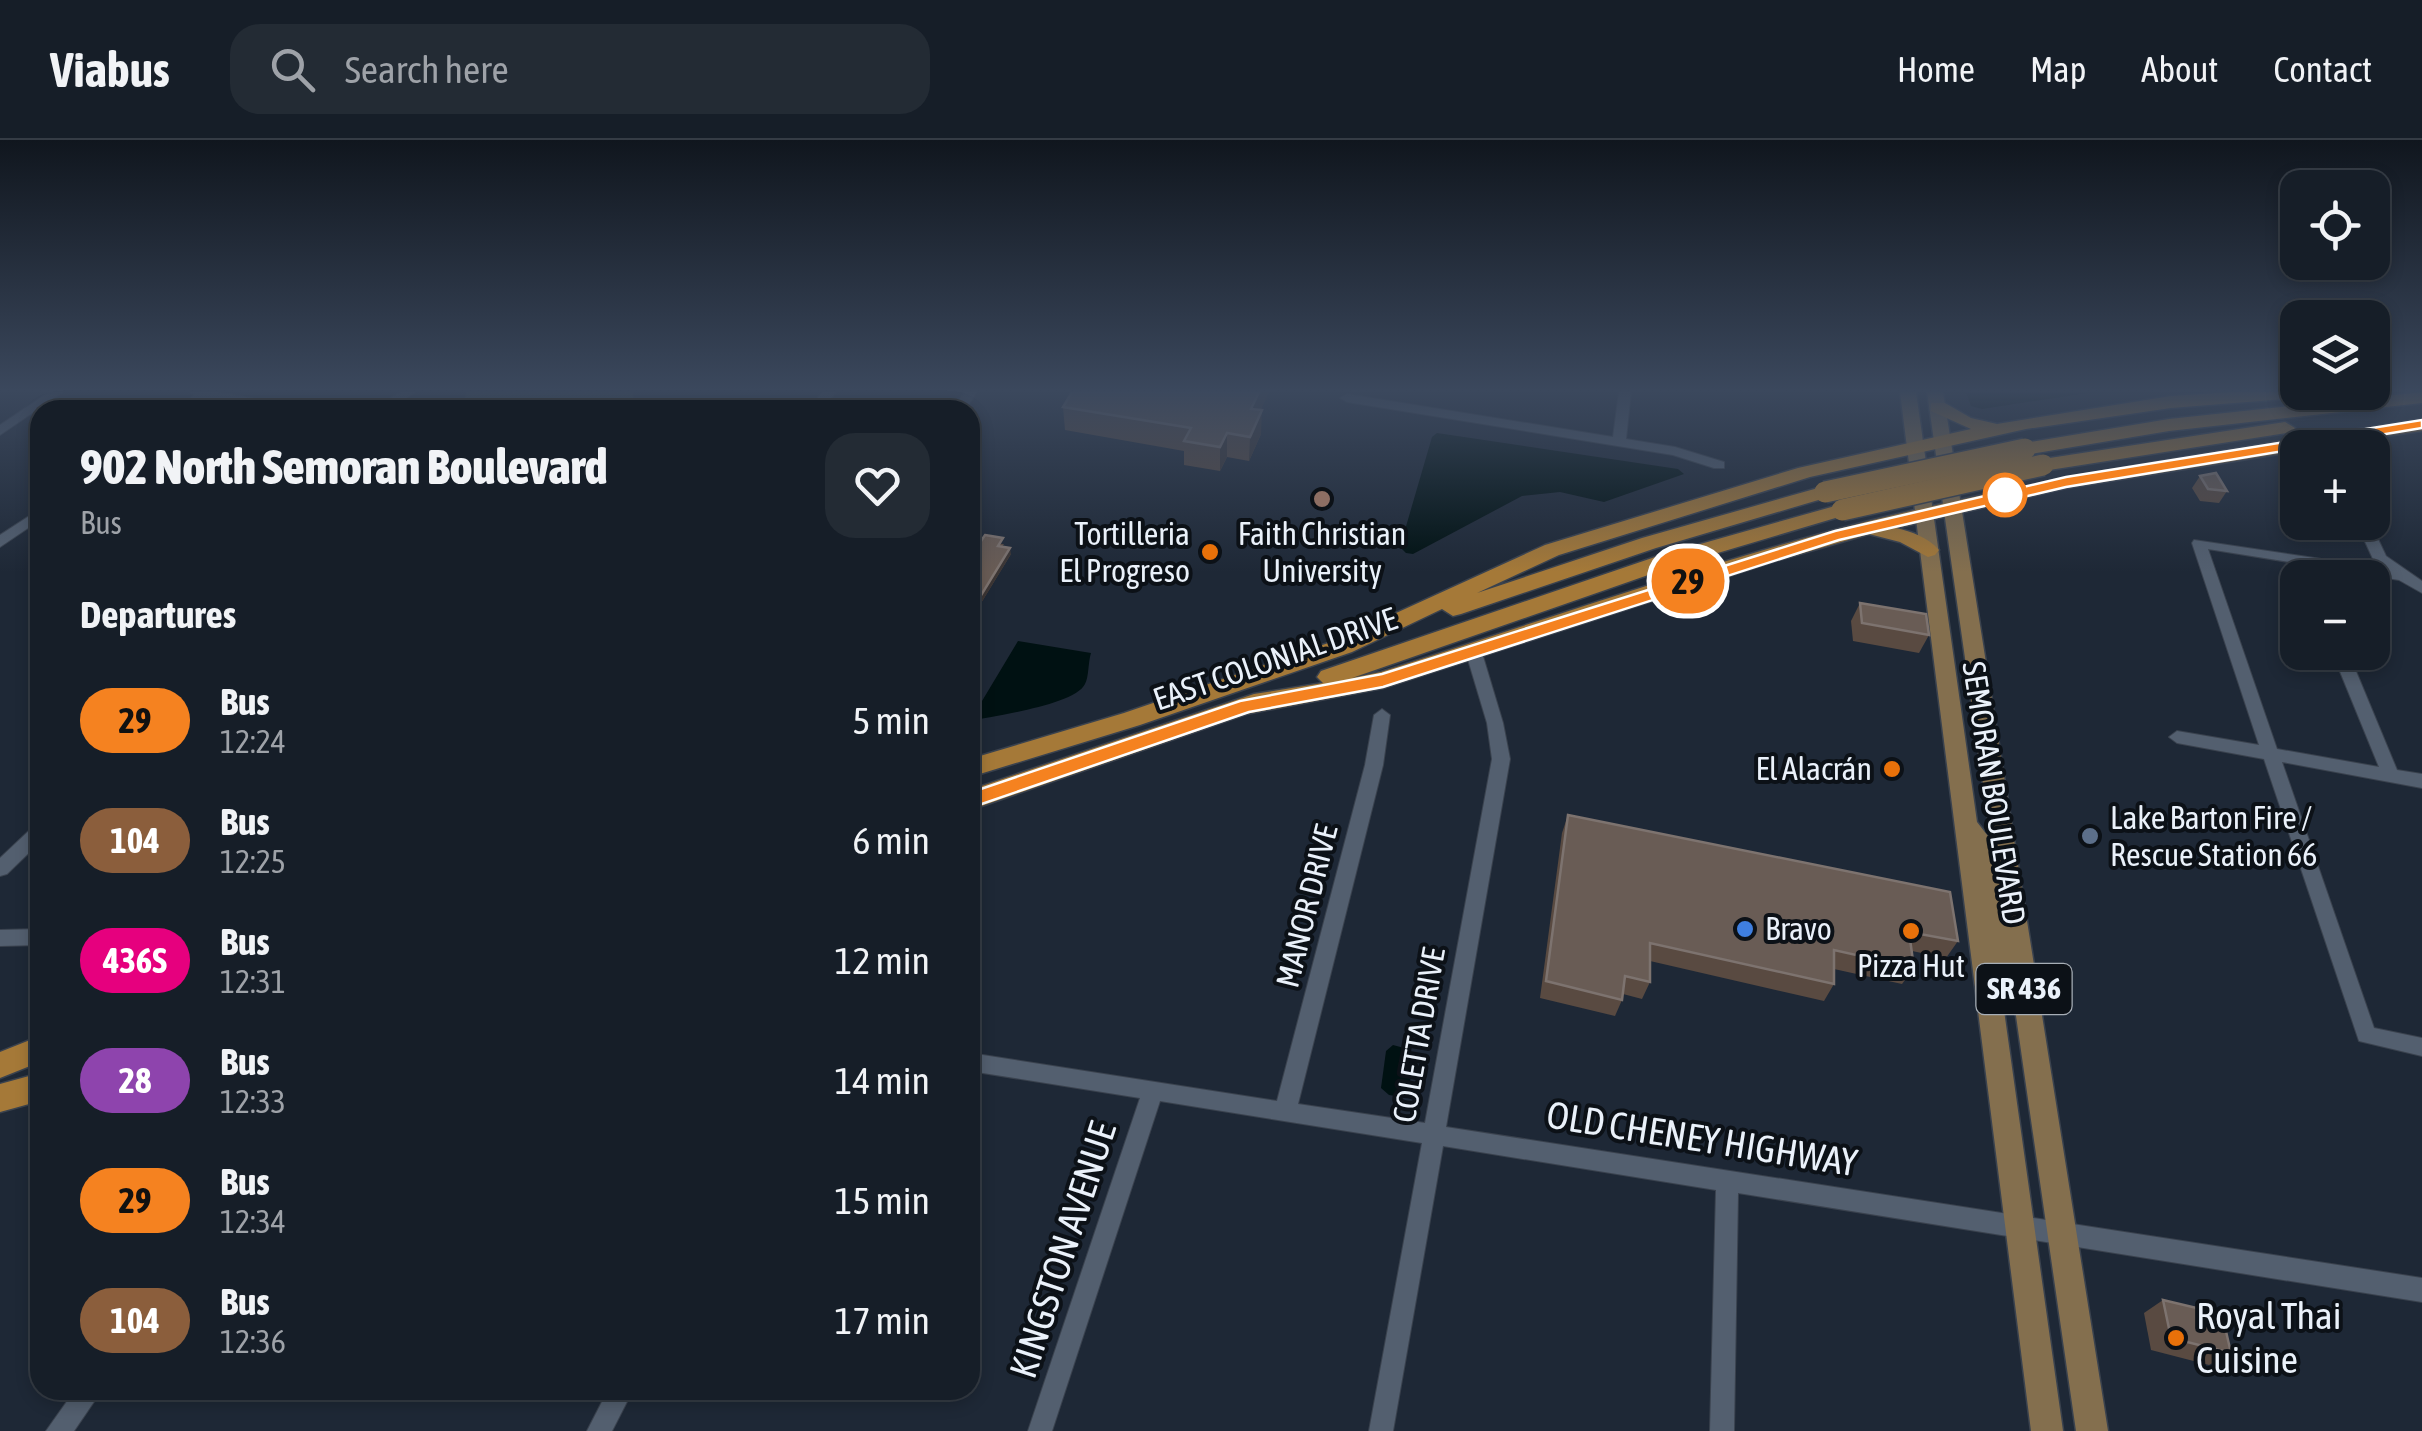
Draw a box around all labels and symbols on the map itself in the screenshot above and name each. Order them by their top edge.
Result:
unlabelled marker [1984,474,2026,516]
marker: Faith Christian University [1311,488,1333,510]
place label: Tortilleria El Progreso [1059,515,1190,589]
place label: Faith Christian University [1238,515,1406,589]
marker: Tortilleria El Progreso [1199,541,1221,563]
line badge: 29 [1643,548,1733,614]
street label: EAST COLONIAL DRIVE [1148,599,1402,718]
street label: SEMORAN BOULEVARD [1955,659,2034,927]
place label: El Alacrán [1755,750,1872,787]
marker: El Alacrán [1881,758,1903,780]
place label: Lake Barton Fire / Rescue Station 66 [2110,799,2317,873]
street label: MANOR DRIVE [1268,820,1345,991]
marker: Lake Barton Fire / Rescue Station 66 [2079,825,2101,847]
place label: Bravo [1765,910,1832,947]
marker: Bravo [1734,918,1756,940]
marker: Pizza Hut [1900,920,1922,942]
street label: COLETTA DRIVE [1385,944,1452,1125]
place label: Pizza Hut [1857,947,1965,984]
road number: SR 436 [1976,964,2072,1014]
street label: OLD CHENEY HIGHWAY [1544,1093,1861,1184]
street label: KINGSTON AVENUE [1001,1117,1124,1383]
place label: Royal Thai Cuisine [2196,1294,2341,1381]
marker: Royal Thai Cuisine [2165,1327,2187,1349]

